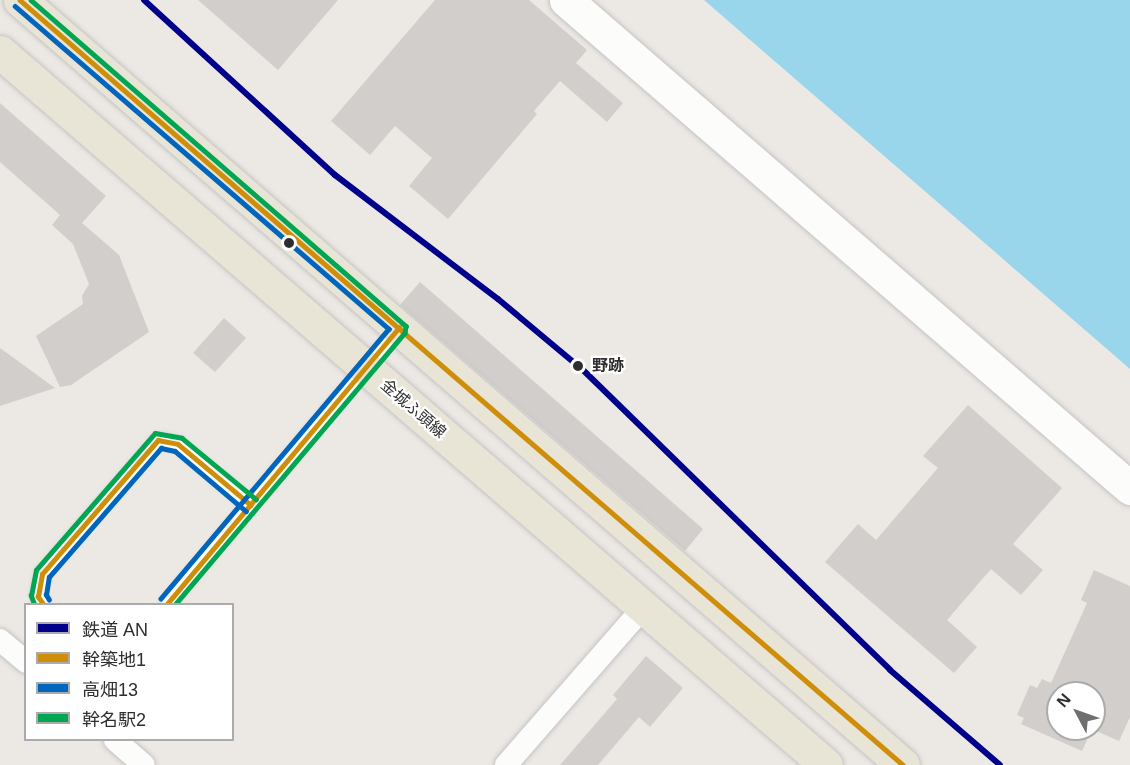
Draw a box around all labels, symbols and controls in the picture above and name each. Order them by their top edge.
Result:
unlabelled marker [283,237,295,249]
place label: 野跡 [592,356,624,376]
marker: 野跡 [569,357,587,375]
street label: 金城ふ頭線 [377,376,449,442]
legend [24,603,234,741]
text: 鉄道 AN [82,620,148,640]
text: 幹築地1 [82,650,146,670]
text: 高畑13 [82,680,138,700]
north arrow [1046,681,1106,741]
text: N [1053,690,1074,710]
text: 幹名駅2 [82,710,146,730]

